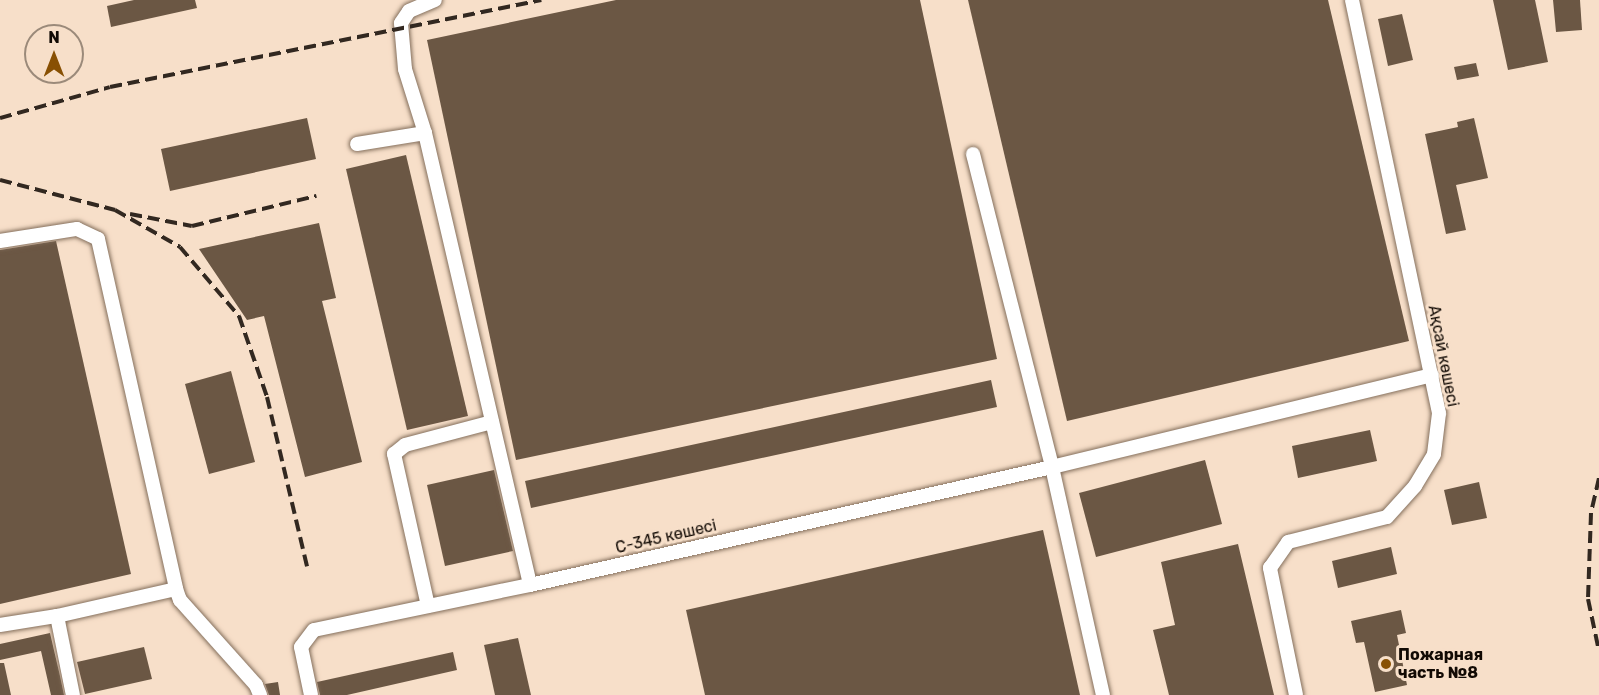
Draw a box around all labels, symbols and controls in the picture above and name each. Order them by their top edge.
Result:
north arrow [24,24,84,84]
text: N [48,28,60,47]
street label: Ақсай көшесі [1424,304,1462,408]
street label: С-345 көшесі [614,516,718,558]
place label: Пожарная часть №8 [1398,645,1483,683]
marker: Пожарная часть №8 [1379,657,1393,671]

